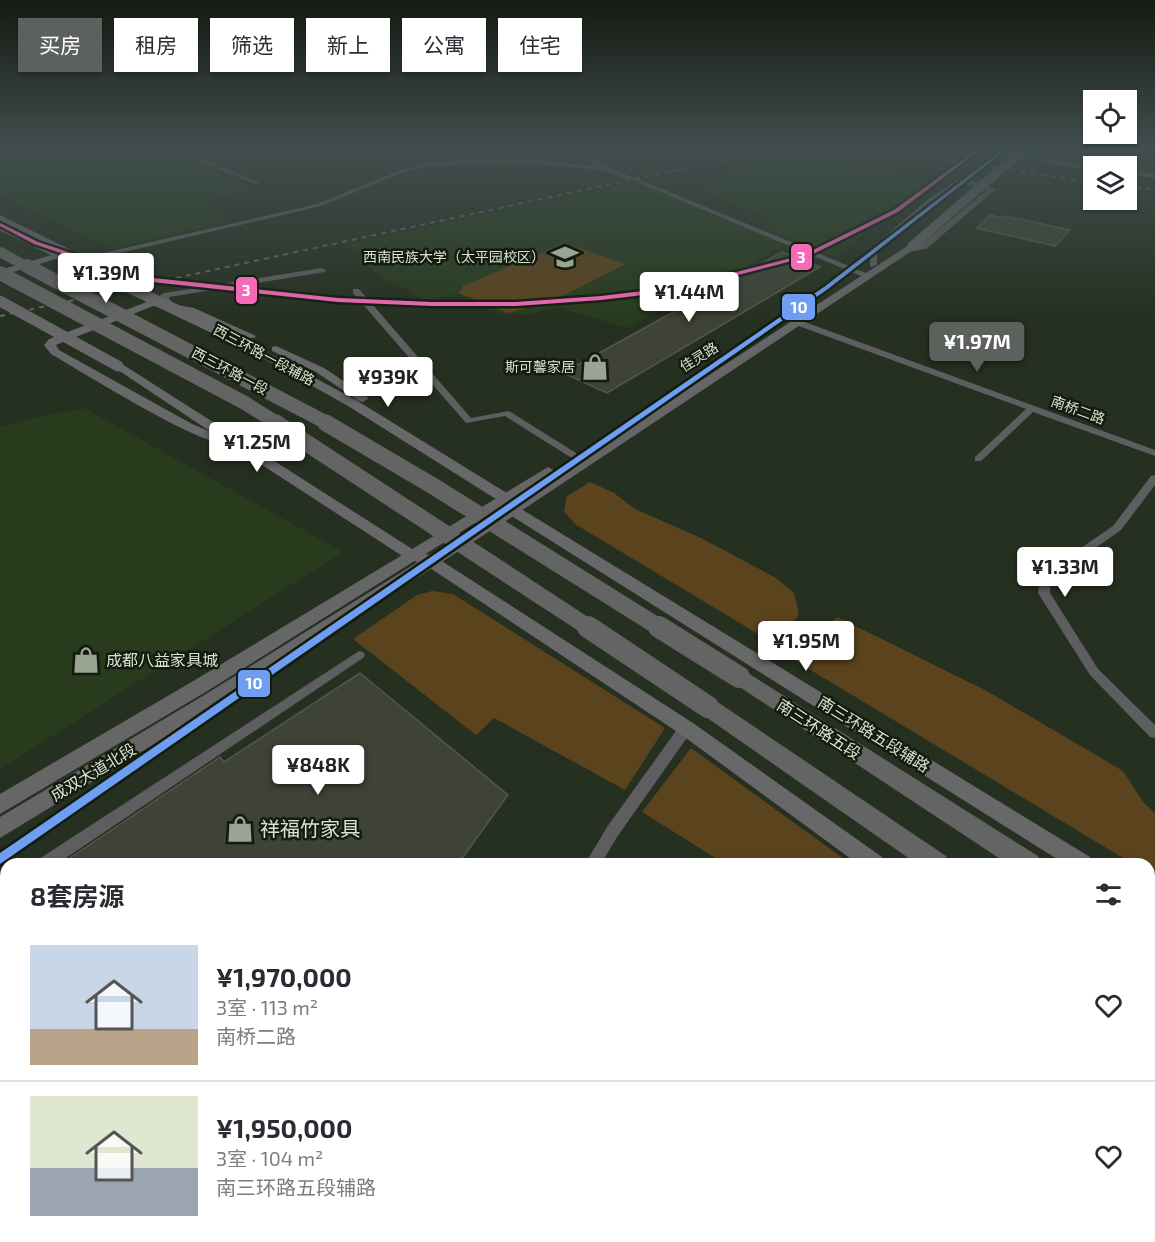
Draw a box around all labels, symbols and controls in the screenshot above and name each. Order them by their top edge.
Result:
chip: 买房 [18,18,102,72]
chip: 租房 [114,18,198,72]
chip: 筛选 [210,18,294,72]
chip: 新上 [306,18,390,72]
chip: 公寓 [402,18,486,72]
chip: 住宅 [498,18,582,72]
map controls [1083,90,1137,210]
button: locate [1083,90,1137,144]
button: layers [1083,156,1137,210]
school or university icon: 西南民族大学（太平园校区） [550,242,580,272]
line badge: 3 [790,243,813,271]
text: 3 [796,247,806,266]
place label: 西南民族大学（太平园校区） [363,248,545,265]
pin: ¥1.39M [57,253,155,304]
text: ¥1.39M [72,260,140,284]
pin: ¥1.44M [640,272,738,323]
line badge: 3 [235,276,258,305]
text: ¥1.44M [654,279,724,303]
text: 3 [241,280,251,299]
line badge: 10 [781,293,816,321]
text: 10 [790,297,808,316]
street label: 西三环路一段辅路 [211,321,317,389]
pin: ¥1.97M [928,322,1026,373]
text: ¥1.97M [943,329,1011,353]
street label: 佳灵路 [676,338,721,375]
street label: 西三环路一段 [189,344,271,398]
shop icon: 斯可馨家居 [580,352,610,382]
pin: ¥939K [346,357,430,408]
place label: 斯可馨家居 [505,358,575,375]
text: ¥939K [358,364,418,388]
street label: 南桥二路 [1049,392,1107,427]
pin: ¥1.25M [208,422,306,473]
text: ¥1.25M [223,429,291,453]
pin: ¥1.33M [1016,547,1114,598]
text: ¥1.33M [1031,554,1099,578]
pin: ¥1.95M [757,621,855,672]
text: ¥1.95M [772,628,840,652]
shop icon: 成都八益家具城 [71,645,101,675]
place label: 成都八益家具城 [106,650,218,669]
line badge: 10 [237,669,271,698]
text: 10 [245,673,263,692]
street label: 南三环路五段辅路 [815,692,934,776]
street label: 南三环路五段 [774,694,865,763]
street label: 成双大道北段 [47,739,139,804]
pin: ¥848K [276,745,360,796]
text: ¥848K [286,752,350,776]
shop icon: 祥福竹家具 [225,814,255,844]
place label: 祥福竹家具 [260,816,360,840]
icon: filters [1092,878,1125,911]
text: 8套房源 [30,880,124,911]
text: ¥1,970,000 [216,961,352,992]
icon: home [78,969,150,1041]
icon: heart [1092,989,1125,1022]
text: 3室 · 113 m² [216,995,318,1019]
text: 南桥二路 [216,1024,296,1048]
text: ¥1,950,000 [216,1112,352,1143]
icon: home [78,1120,150,1192]
icon: heart [1092,1140,1125,1173]
text: 3室 · 104 m² [216,1146,323,1170]
text: 南三环路五段辅路 [216,1175,376,1199]

